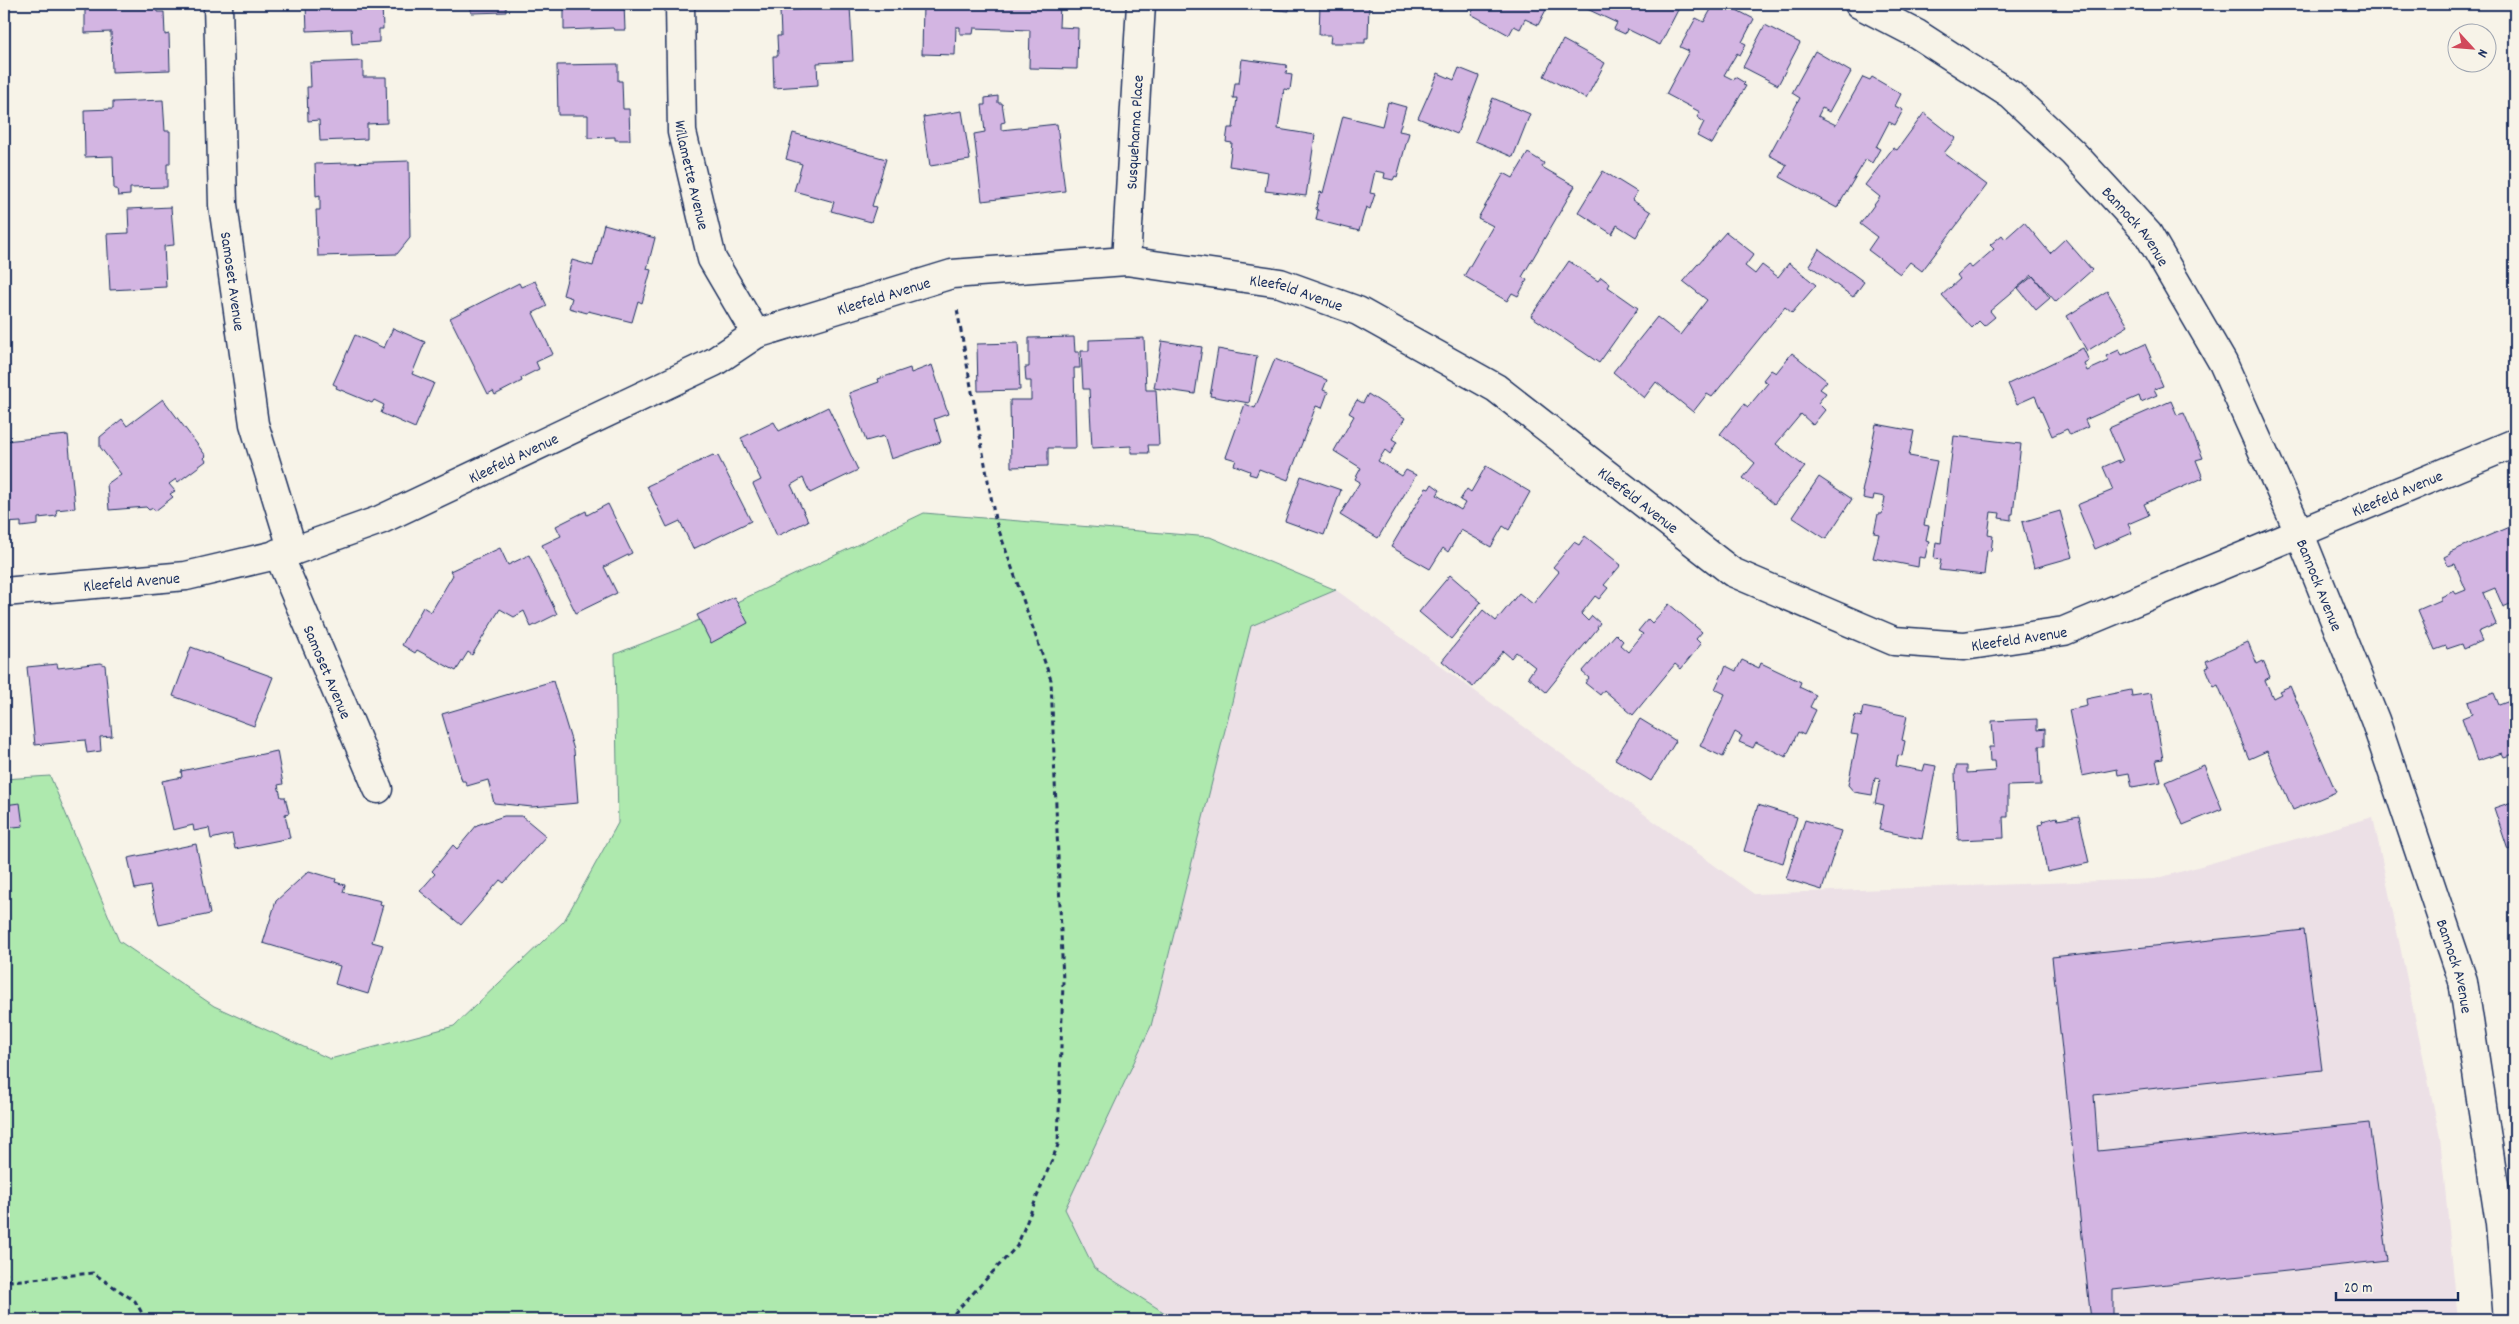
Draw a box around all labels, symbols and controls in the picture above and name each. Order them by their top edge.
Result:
north arrow [2446,22,2496,72]
text: N [2471,45,2492,60]
street label: Susquehanna Place [1121,74,1151,190]
street label: Willamette Avenue [668,120,714,232]
street label: Bannock Avenue [2095,182,2173,271]
street label: Samoset Avenue [213,230,250,333]
street label: Kleefeld Avenue [1248,270,1346,319]
street label: Kleefeld Avenue [834,272,934,323]
street label: Kleefeld Avenue [465,428,563,490]
street label: Kleefeld Avenue [1592,463,1683,540]
street label: Kleefeld Avenue [2349,465,2447,524]
street label: Bannock Avenue [2289,536,2347,635]
street label: Kleefeld Avenue [82,568,181,599]
street label: Samoset Avenue [296,622,356,723]
street label: Kleefeld Avenue [1970,622,2069,659]
street label: Bannock Avenue [2429,916,2477,1015]
scale bar [2336,1269,2459,1301]
text: 20 m [2344,1278,2372,1300]

